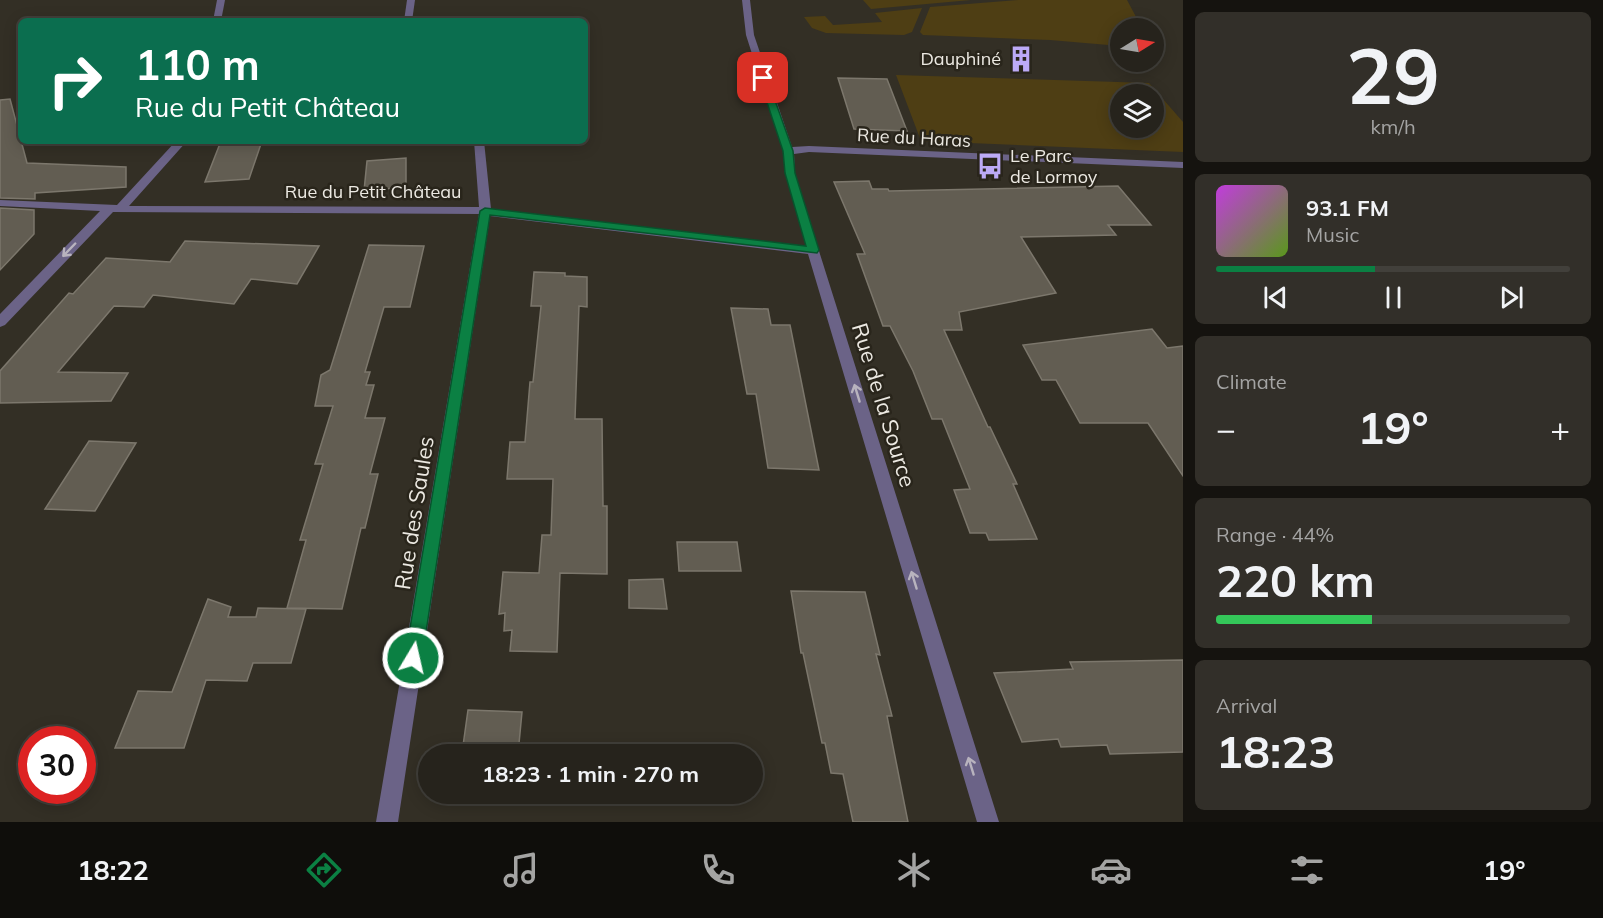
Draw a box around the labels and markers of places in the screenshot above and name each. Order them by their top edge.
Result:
building icon: Dauphiné [1006,44,1036,74]
place label: Dauphiné [920,47,1001,70]
pin [737,52,788,103]
place label: Le Parc de Lormoy [1010,144,1098,188]
bus stop icon: Le Parc de Lormoy [975,151,1005,181]

